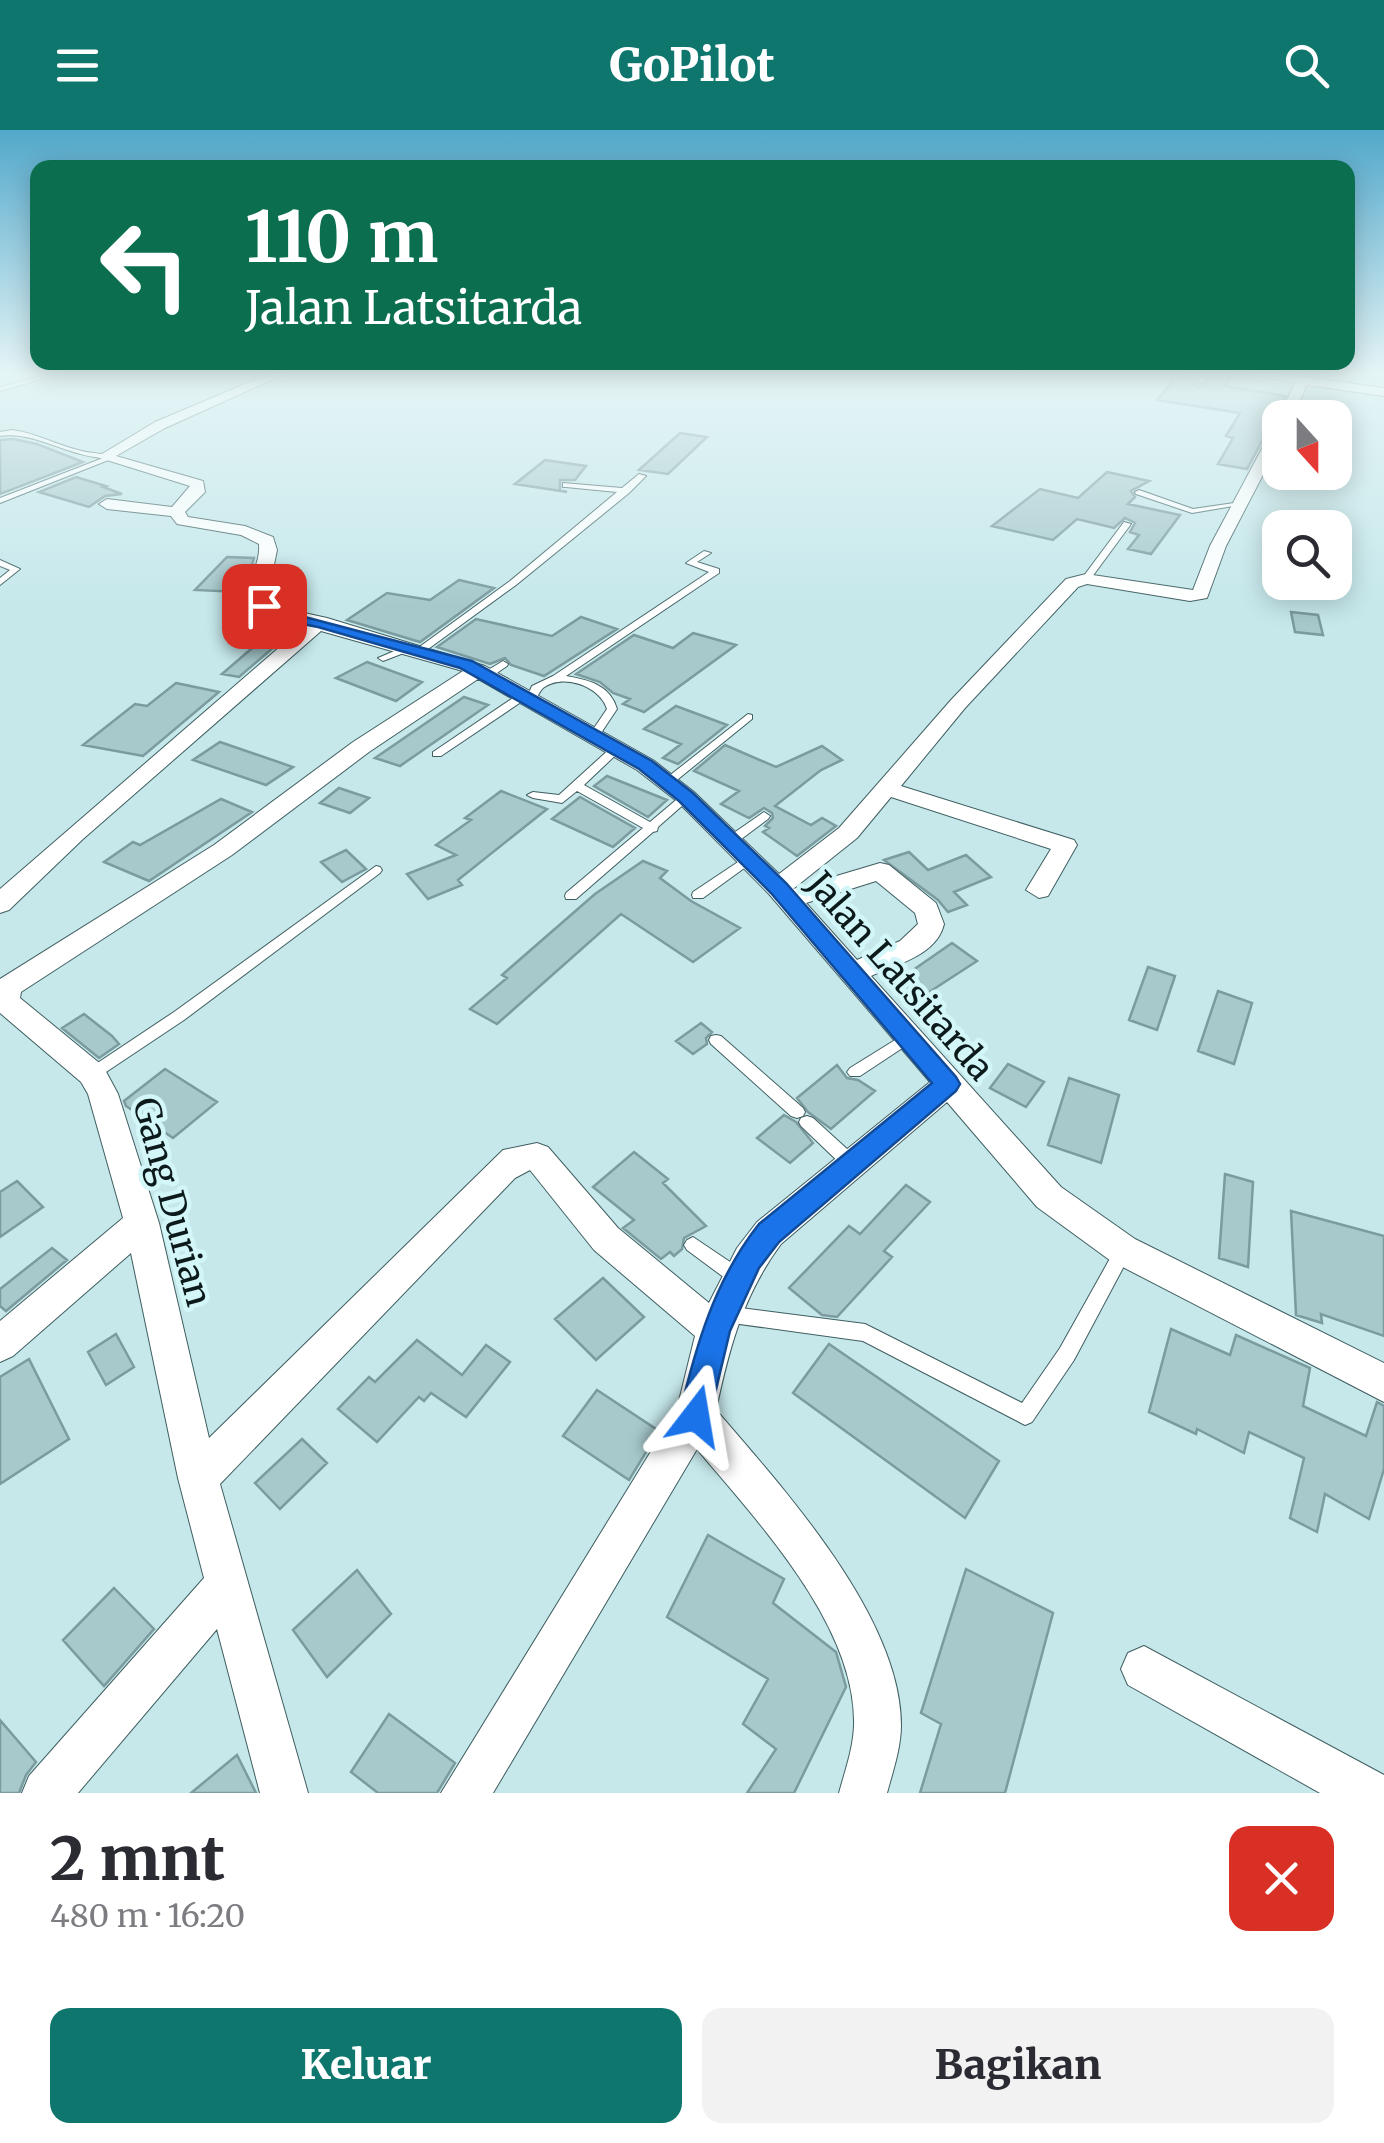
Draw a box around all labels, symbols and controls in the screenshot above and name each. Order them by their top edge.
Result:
text: GoPilot [609,37,775,93]
icon: menu [50,38,105,93]
icon: search [1279,38,1334,93]
text: 110 m [245,193,438,281]
icon: left [80,200,210,330]
text: Jalan Latsitarda [245,280,582,336]
north arrow [1262,400,1352,490]
map controls [1262,400,1352,600]
button: search [1262,510,1352,600]
pin [222,564,307,649]
icon: arrive [237,579,292,634]
street label: Jalan Latsitarda [797,862,1003,1089]
street label: Gang Durian [123,1093,221,1311]
position arrow [644,1364,748,1468]
text: 2 mnt [50,1821,225,1896]
button: close [1229,1826,1334,1931]
text: 480 m · 16:20 [50,1896,245,1936]
button: Keluar [50,2008,682,2123]
button: Bagikan [702,2008,1334,2123]

